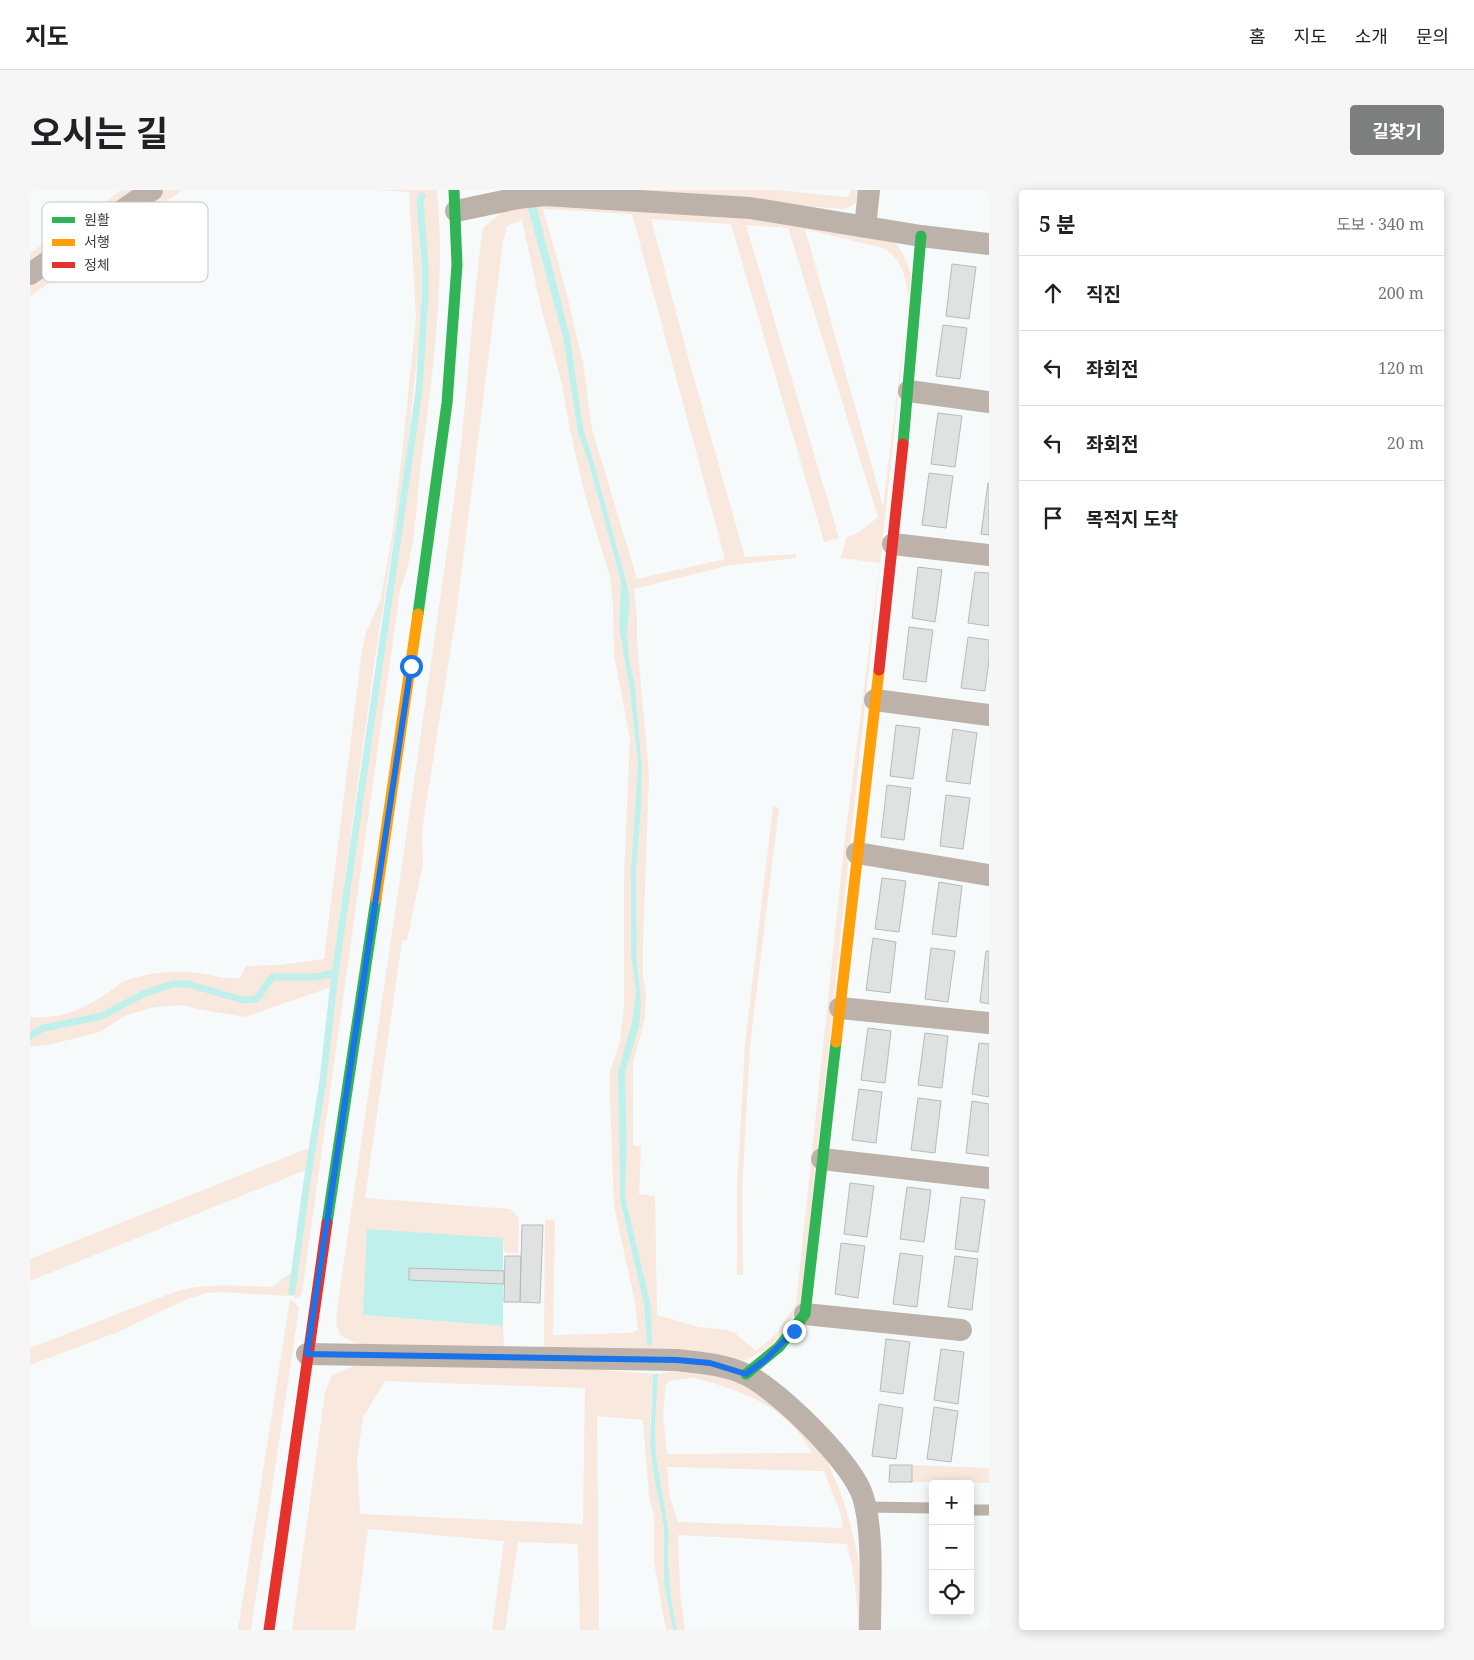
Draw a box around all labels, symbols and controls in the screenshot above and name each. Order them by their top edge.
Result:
text: 지도 [25,19,69,52]
text: 홈 [1249,24,1266,48]
text: 지도 [1294,24,1327,48]
text: 소개 [1355,24,1388,48]
text: 문의 [1416,24,1449,48]
button: 길찾기 [1350,105,1444,155]
text: 오시는 길 [30,109,168,156]
legend [42,202,208,282]
text: 원활 [84,210,110,229]
text: 5 분 [1039,210,1076,238]
text: 도보 · 340 m [1336,213,1424,235]
text: 서행 [84,232,110,251]
text: 정체 [84,255,110,274]
icon: ahead [1039,279,1067,307]
text: 직진 [1086,281,1121,307]
text: 200 m [1378,282,1424,304]
icon: left [1039,354,1067,382]
text: 좌회전 [1086,356,1138,382]
text: 120 m [1378,357,1424,379]
icon: left [1039,429,1067,457]
text: 좌회전 [1086,431,1138,457]
text: 20 m [1387,432,1424,454]
icon: arrive [1039,504,1067,532]
text: 목적지 도착 [1086,506,1178,532]
route start [400,655,423,678]
route end [783,1320,806,1343]
map controls [929,1480,974,1615]
button: + [929,1480,974,1525]
button: − [929,1525,974,1570]
button: locate [929,1570,974,1615]

